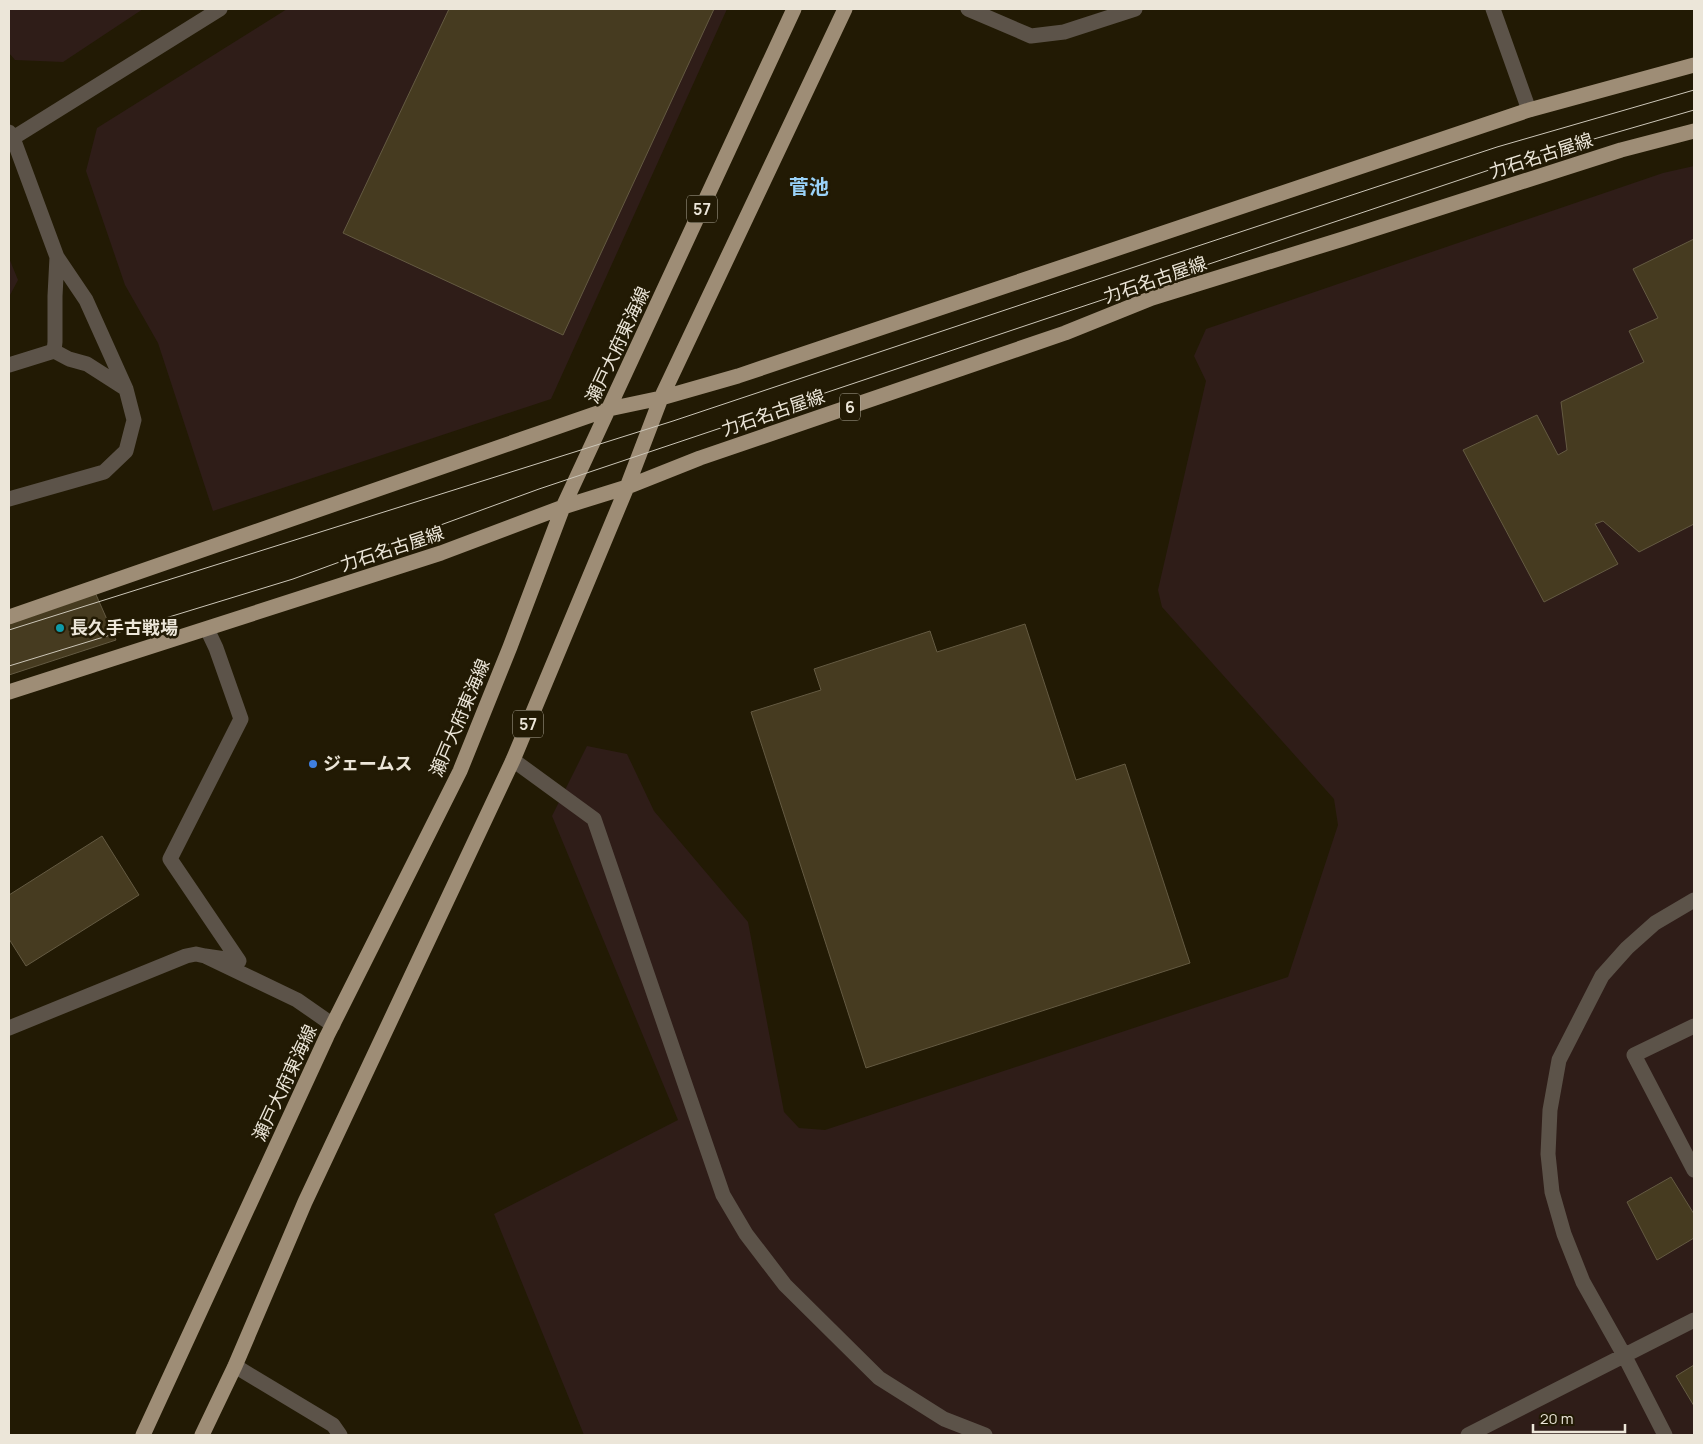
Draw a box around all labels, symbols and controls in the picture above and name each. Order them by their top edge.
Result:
street label: 力石名古屋線 [1486,127,1596,183]
district label: 菅池 [789,173,829,200]
road number: 57 [687,195,717,222]
street label: 力石名古屋線 [1100,250,1210,308]
street label: 瀬戸大府東海線 [580,282,655,407]
street label: 力石名古屋線 [718,383,828,441]
road number: 6 [840,394,860,421]
street label: 力石名古屋線 [337,520,447,576]
place label: 長久手古戦場 [70,615,178,639]
marker: 長久手古戦場 [54,622,66,634]
street label: 瀬戸大府東海線 [423,655,495,780]
road number: 57 [513,711,543,738]
place label: ジェームス [323,751,412,775]
marker: ジェームス [307,758,319,770]
street label: 瀬戸大府東海線 [247,1020,322,1145]
scale bar [1533,1402,1626,1434]
text: 20 m [1540,1408,1573,1429]

